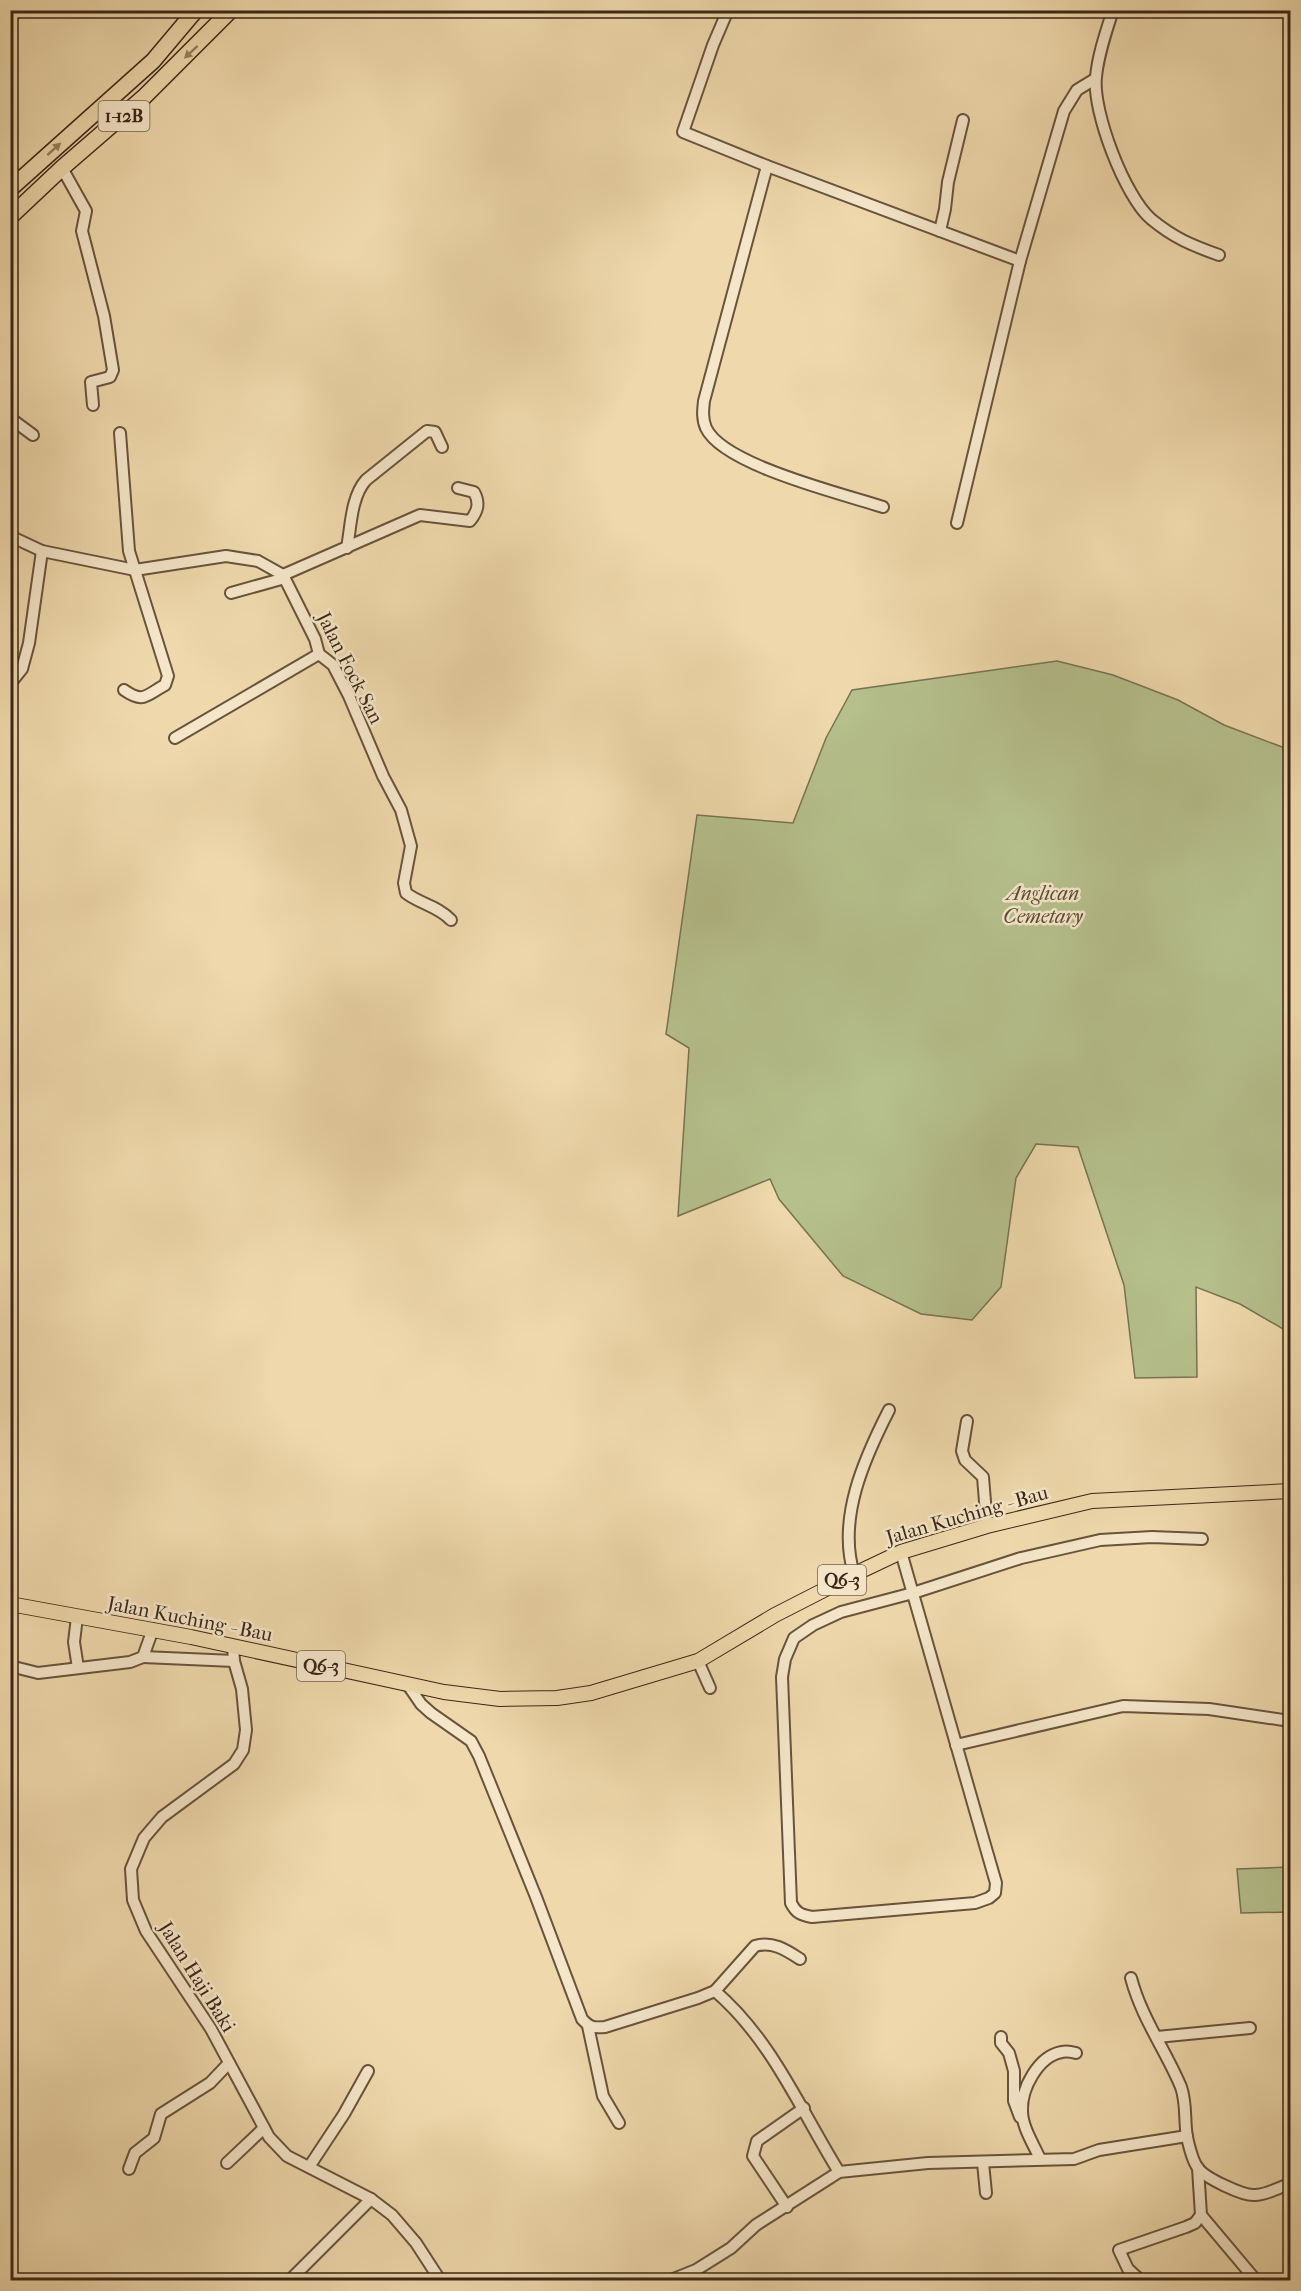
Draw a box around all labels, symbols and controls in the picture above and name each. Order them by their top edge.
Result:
one-way arrow [184,45,198,59]
road number: 1-12B [98,101,150,131]
one-way arrow [46,143,61,156]
street label: Jalan Fock San [311,606,388,728]
park label: Anglican Cemetary [1003,882,1083,928]
street label: Jalan Kuching - Bau [881,1481,1051,1550]
road number: Q6-3 [818,1565,866,1595]
street label: Jalan Kuching - Bau [103,1591,275,1646]
road number: Q6-3 [297,1651,345,1681]
street label: Jalan Haji Baki [153,1916,240,2037]

